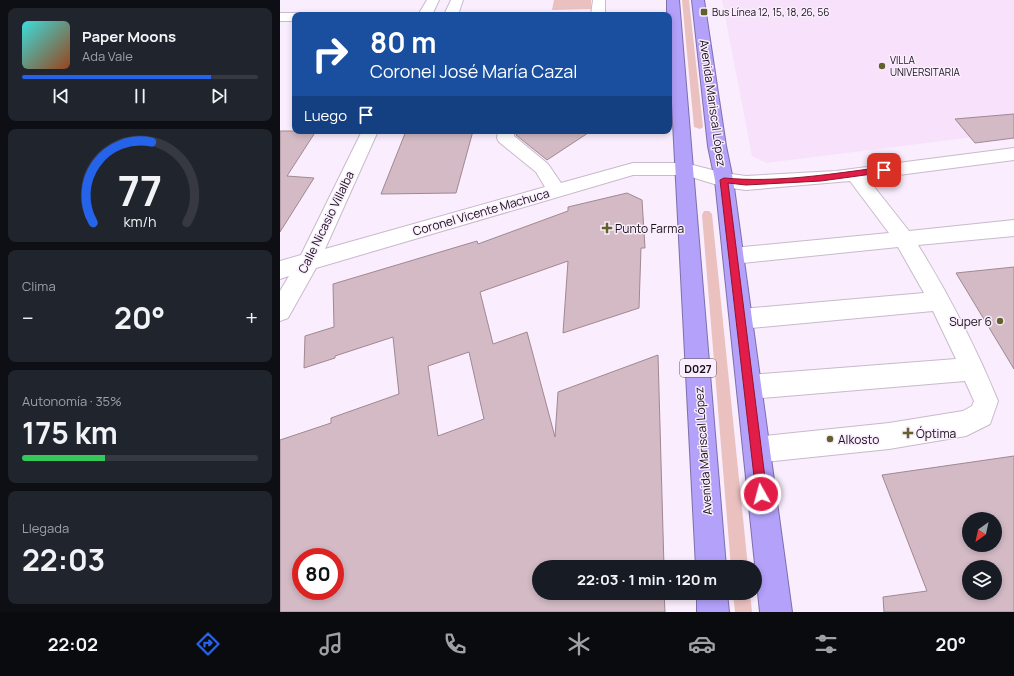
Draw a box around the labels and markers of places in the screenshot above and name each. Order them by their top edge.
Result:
place label: Bus Línea 12, 15, 18, 26, 56 [712,5,829,19]
marker: Bus Línea 12, 15, 18, 26, 56 [699,7,709,17]
place label: VILLA UNIVERSITARIA [890,53,960,79]
marker: VILLA UNIVERSITARIA [877,61,887,71]
pin [867,153,901,187]
place label: Punto Farma [615,220,684,237]
marker: Punto Farma [602,223,612,233]
place label: Super 6 [949,313,992,330]
marker: Super 6 [995,316,1005,326]
place label: Óptima [916,425,956,442]
marker: Óptima [903,428,913,438]
place label: Alkosto [838,431,879,448]
marker: Alkosto [825,434,835,444]

